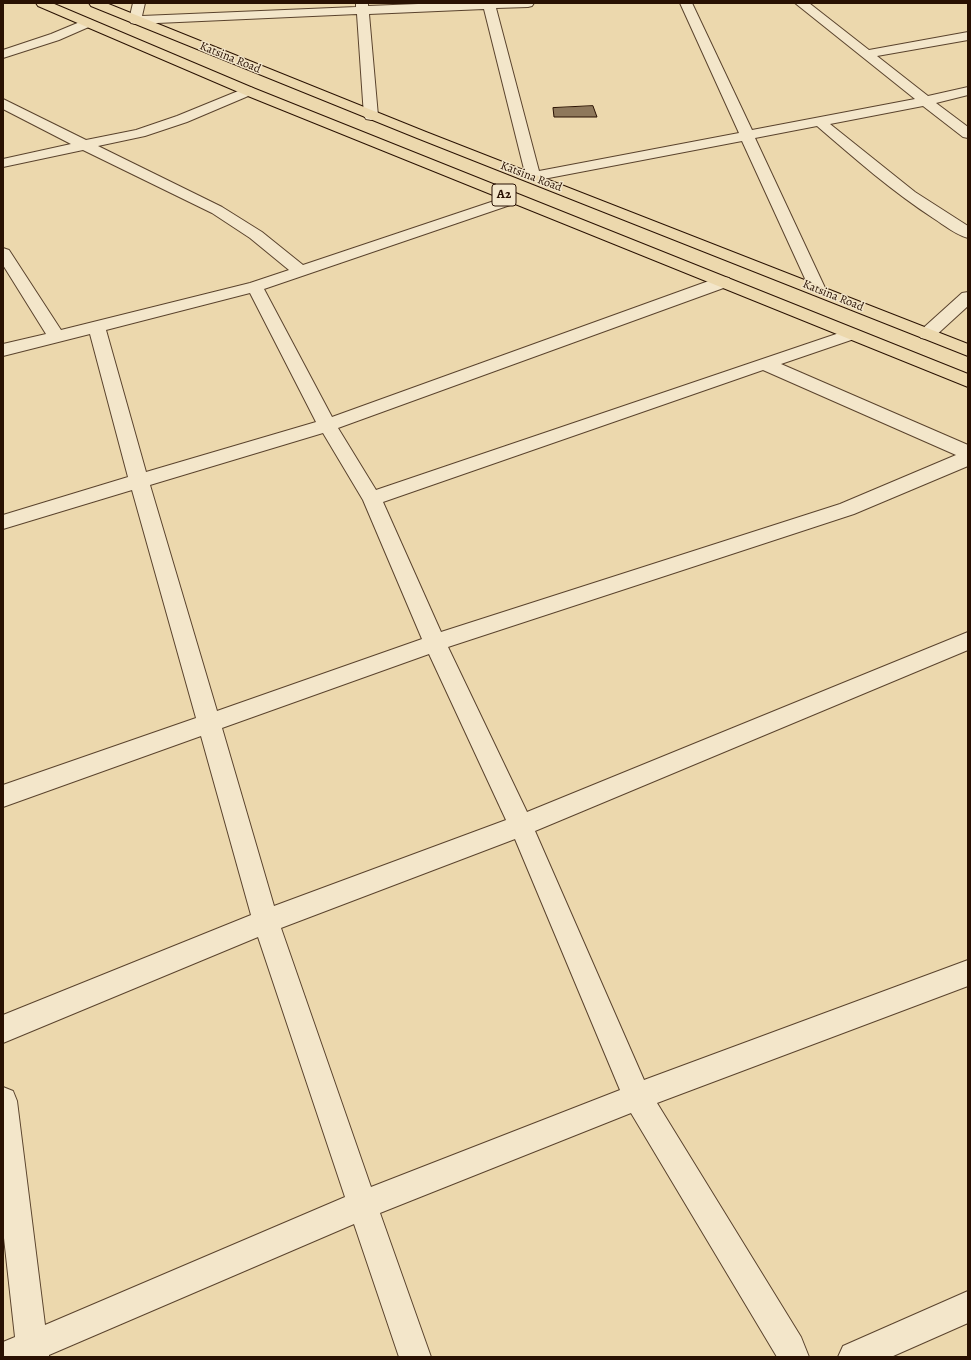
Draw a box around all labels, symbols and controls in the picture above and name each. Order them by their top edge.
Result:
street label: Katsina Road [197,39,263,77]
street label: Katsina Road [498,159,564,195]
road number: A2 [492,184,516,206]
street label: Katsina Road [800,277,866,315]

